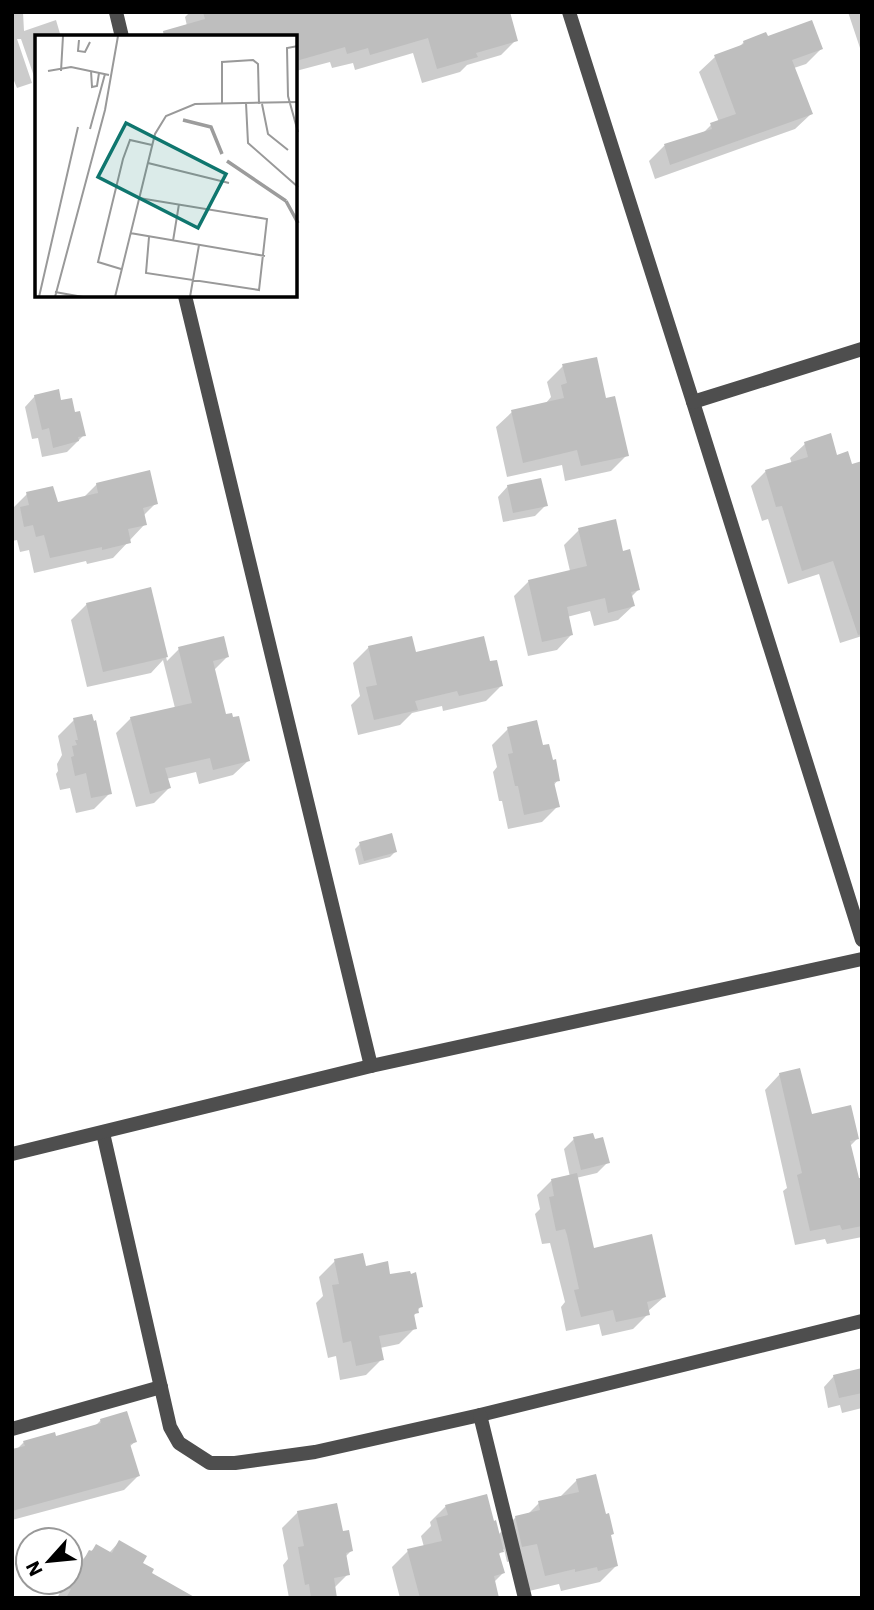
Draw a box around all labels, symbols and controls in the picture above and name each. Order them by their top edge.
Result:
inset map [35,35,298,298]
north arrow [14,1526,84,1596]
text: N [20,1557,48,1580]

